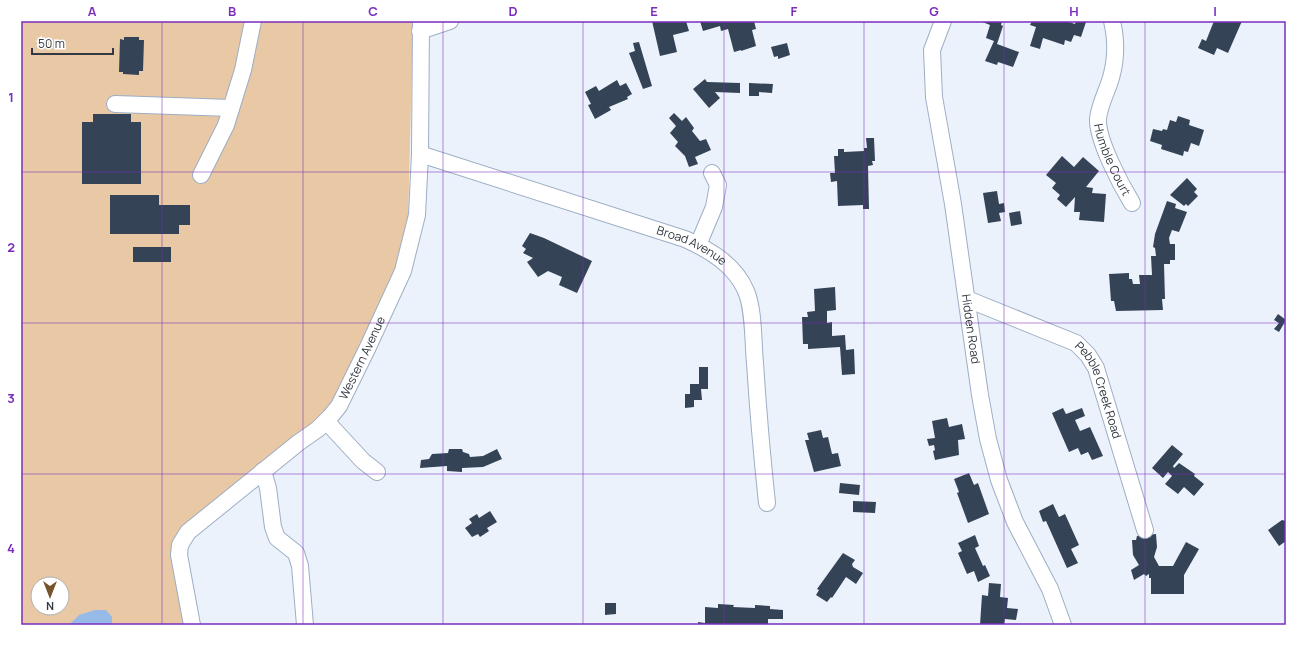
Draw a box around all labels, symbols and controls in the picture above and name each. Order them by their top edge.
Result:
text: A [88,2,97,20]
text: B [228,2,236,20]
text: C [368,2,378,20]
text: D [508,2,518,20]
text: E [650,2,658,20]
text: F [791,2,798,20]
text: G [929,2,939,20]
text: H [1069,2,1079,20]
text: I [1213,2,1217,20]
scale bar [32,30,113,56]
text: 50 m [38,35,65,52]
text: 1 [8,88,14,106]
street label: Humble Court [1090,122,1135,199]
street label: Broad Avenue [655,221,731,269]
text: 2 [7,238,15,256]
street label: Hidden Road [958,293,984,365]
street label: Western Avenue [335,313,389,402]
street label: Pebble Creek Road [1071,338,1126,441]
text: 3 [7,389,15,407]
text: 4 [7,539,15,557]
north arrow [30,576,70,616]
text: N [46,599,54,614]

